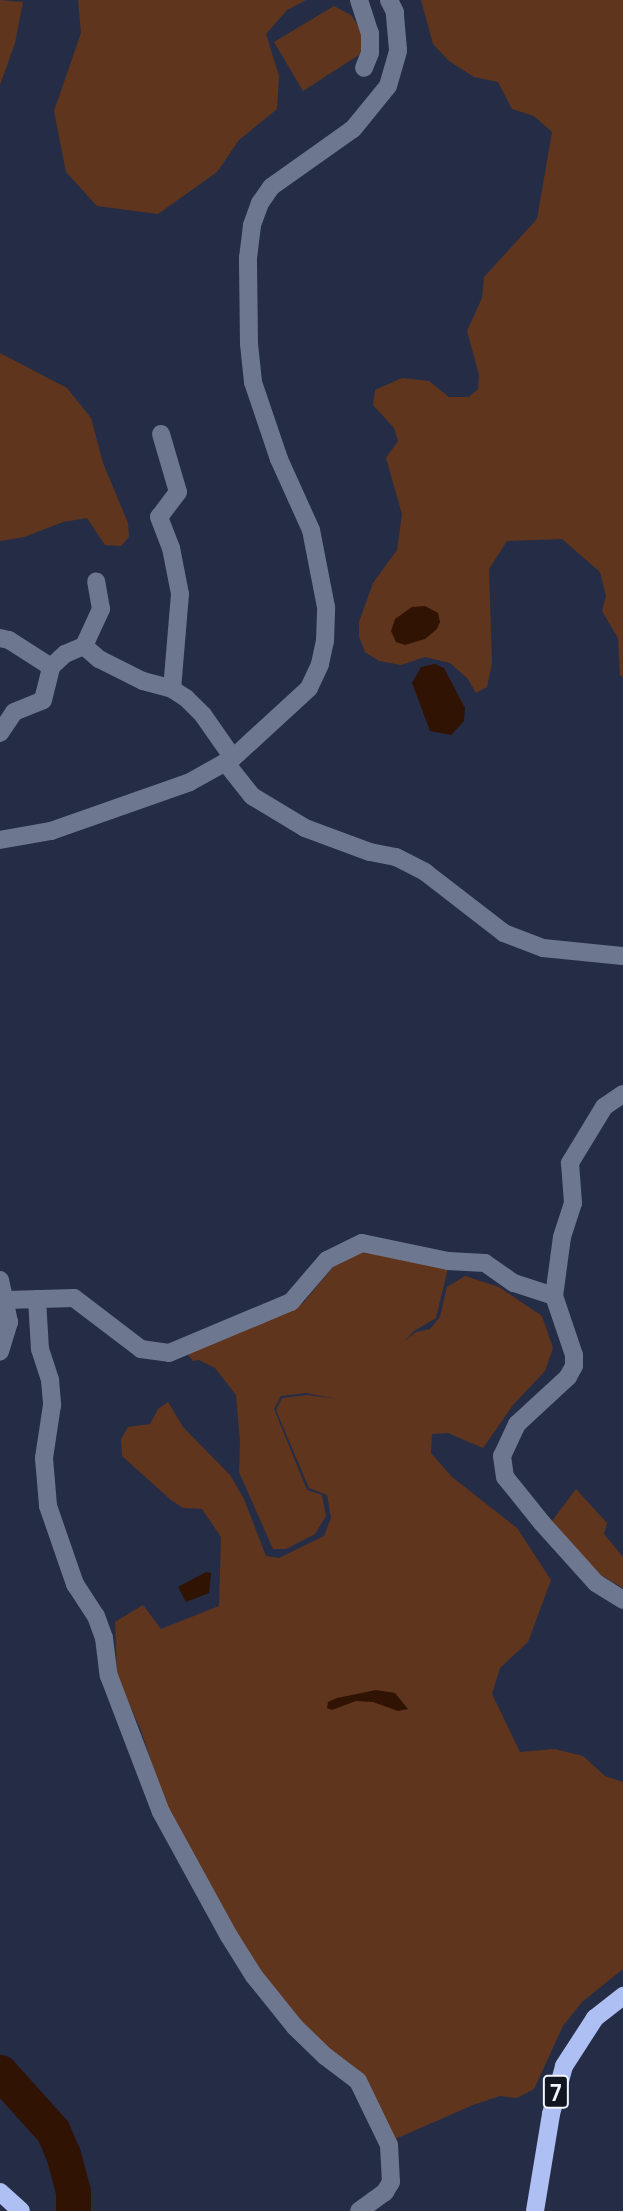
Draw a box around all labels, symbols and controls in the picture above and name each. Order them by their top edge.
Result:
road number: 7 [542,2072,570,2112]

